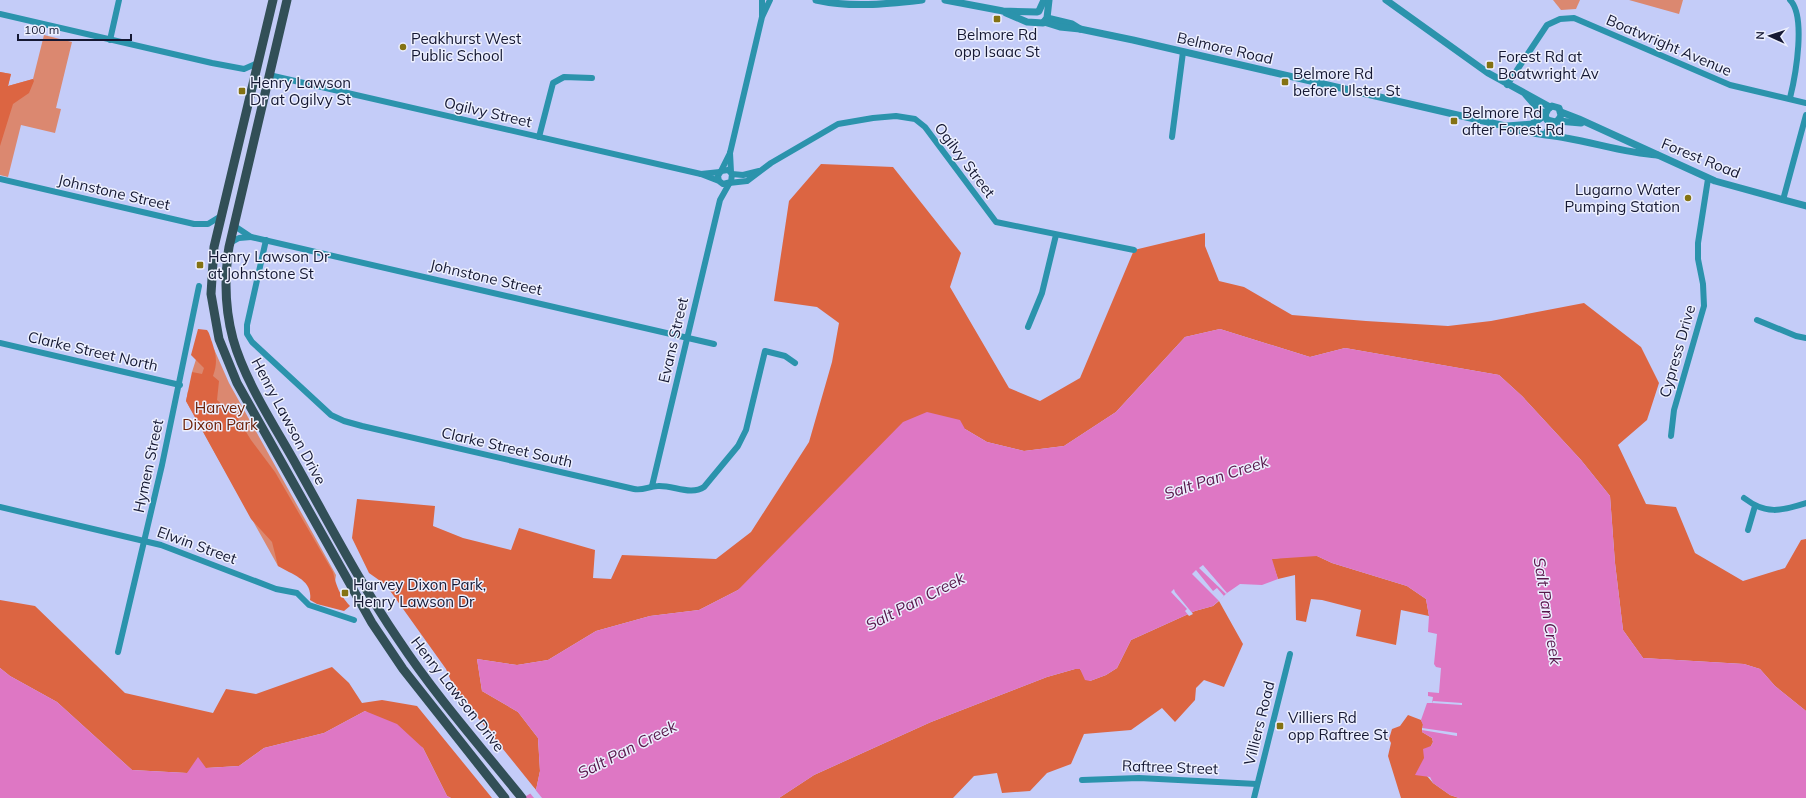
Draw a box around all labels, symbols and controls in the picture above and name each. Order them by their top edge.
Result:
street label: Boatwright Avenue [1603,10,1735,80]
marker: Belmore Rd opp Isaac St [992,14,1002,24]
scale bar [18,16,131,42]
north arrow [1750,16,1790,56]
text: 100 m [24,22,59,37]
place label: Belmore Rd opp Isaac St [954,25,1040,61]
street label: Belmore Road [1175,28,1275,68]
place label: Peakhurst West Public School [411,29,521,65]
text: N [1753,31,1767,40]
marker: Peakhurst West Public School [398,42,408,52]
place label: Forest Rd at Boatwright Av [1498,47,1599,83]
marker: Forest Rd at Boatwright Av [1485,60,1495,70]
place label: Belmore Rd before Ulster St [1293,64,1400,100]
place label: Henry Lawson Dr at Ogilvy St [250,73,351,109]
marker: Belmore Rd before Ulster St [1280,77,1290,87]
marker: Henry Lawson Dr at Ogilvy St [237,86,247,96]
street label: Ogilvy Street [442,93,534,131]
place label: Belmore Rd after Forest Rd [1462,103,1564,139]
marker: Belmore Rd after Forest Rd [1449,116,1459,126]
street label: Ogilvy Street [931,119,999,201]
street label: Forest Road [1659,134,1743,182]
street label: Johnstone Street [56,170,172,214]
place label: Lugarno Water Pumping Station [1564,180,1681,216]
marker: Lugarno Water Pumping Station [1683,193,1693,203]
place label: Henry Lawson Dr at Johnstone St [208,247,330,283]
street label: Johnstone Street [428,255,544,299]
marker: Henry Lawson Dr at Johnstone St [195,260,205,270]
street label: Evans Street [654,295,692,385]
street label: Cypress Drive [1655,303,1699,399]
street label: Clarke Street North [26,327,160,375]
street label: Henry Lawson Drive [247,354,331,488]
park label: Harvey Dixon Park [182,398,258,434]
street label: Hymen Street [129,418,167,514]
street label: Clarke Street South [440,423,574,471]
water label: Salt Pan Creek [1161,450,1271,503]
street label: Elwin Street [155,522,239,568]
water label: Salt Pan Creek [1530,556,1566,667]
water label: Salt Pan Creek [862,567,969,635]
place label: Harvey Dixon Park, Henry Lawson Dr [353,575,486,611]
marker: Harvey Dixon Park, Henry Lawson Dr [340,588,350,598]
street label: Henry Lawson Drive [407,633,509,755]
street label: Villiers Road [1239,679,1279,767]
place label: Villiers Rd opp Raftree St [1288,708,1388,744]
water label: Salt Pan Creek [574,715,681,783]
marker: Villiers Rd opp Raftree St [1275,721,1285,731]
street label: Raftree Street [1122,756,1218,778]

